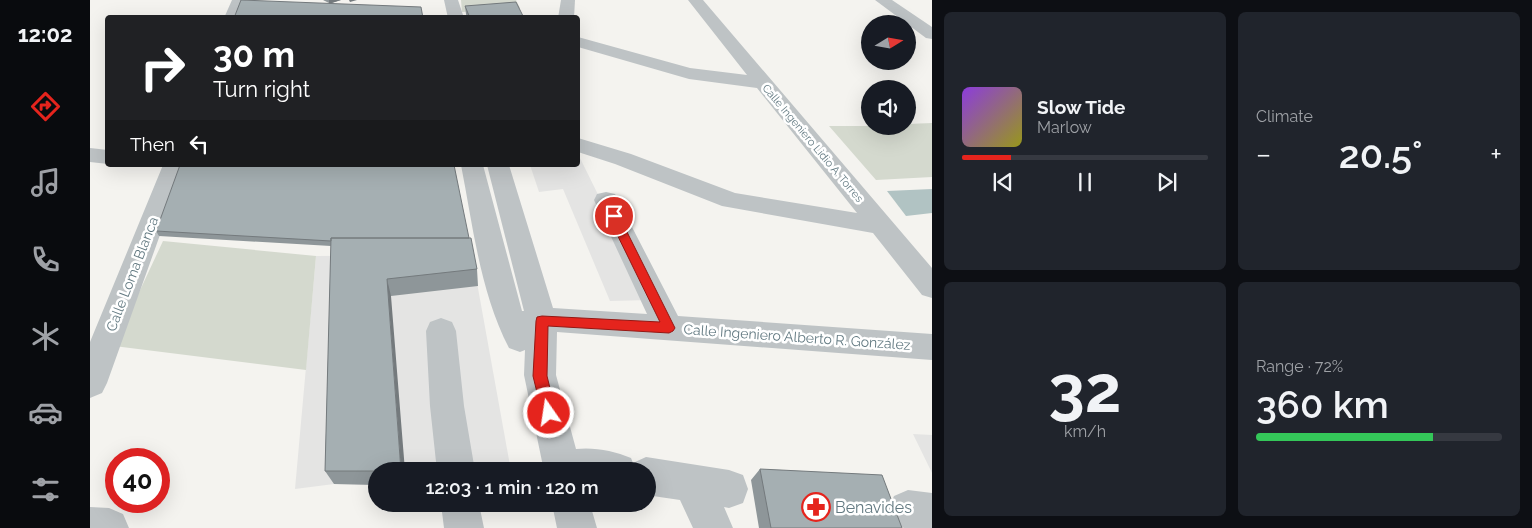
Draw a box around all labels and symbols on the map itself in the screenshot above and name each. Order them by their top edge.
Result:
north arrow [861,15,916,70]
street label: Calle Ingeniero Lidio A. Torres [759,82,866,205]
pin [593,195,635,237]
street label: Calle Loma Blanca [103,215,161,333]
street label: Calle Ingeniero Alberto R. González [683,321,911,353]
position arrow [522,386,574,438]
speed limit sign: 40 [105,448,170,513]
pharmacy icon: Benavides [801,492,831,522]
place label: Benavides [835,498,912,517]

